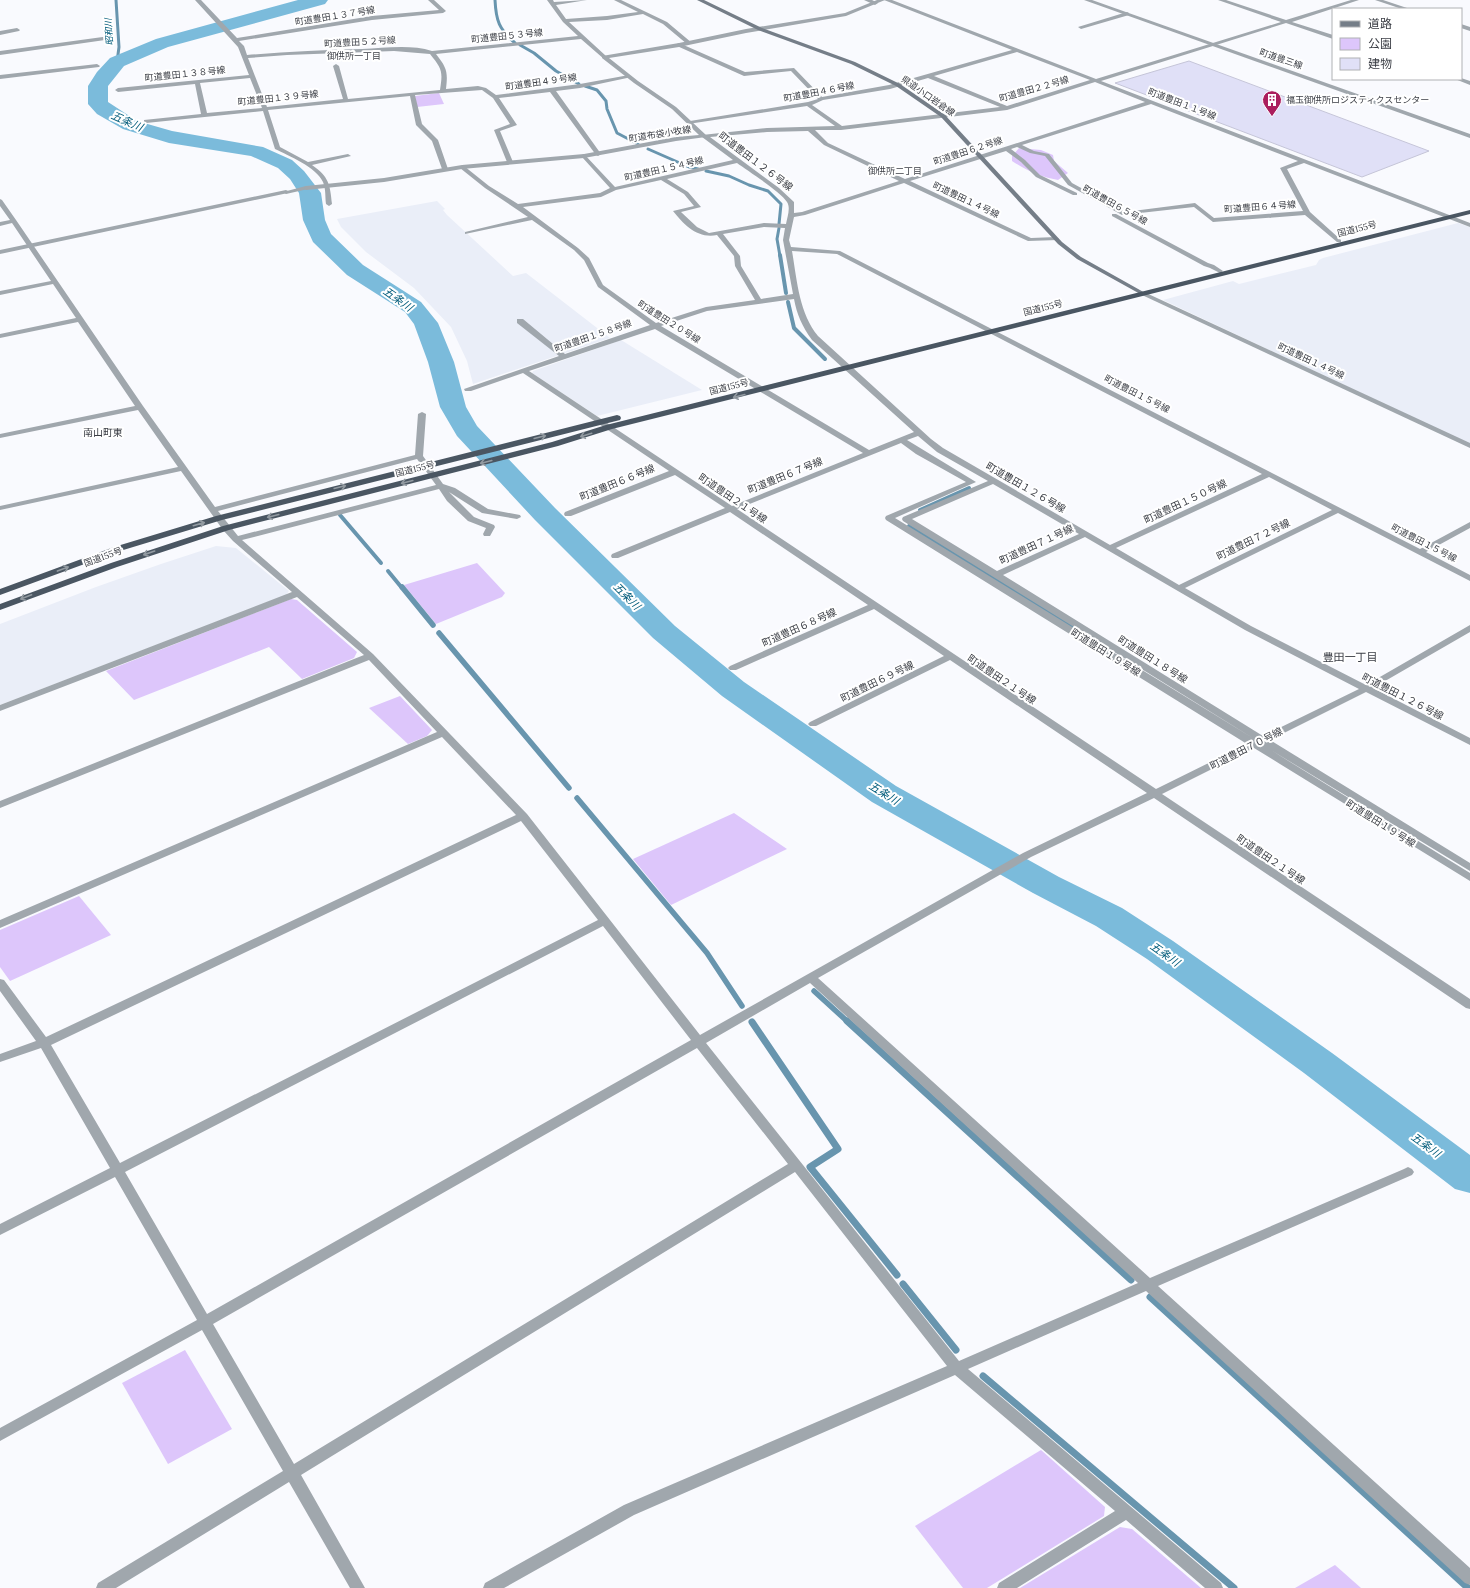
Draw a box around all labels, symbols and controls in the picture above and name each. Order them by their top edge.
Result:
street label: 町道豊田１３７号線 [294,4,377,27]
legend [1332,8,1462,80]
text: 道路 [1368,16,1392,31]
water label: 昭和川 [102,17,115,46]
street label: 町道豊田５３号線 [471,26,544,45]
street label: 町道豊田５２号線 [324,34,397,49]
text: 公園 [1368,36,1392,51]
street label: 町道豊三線 [1258,46,1305,71]
district label: 御供所一丁目 [327,50,381,61]
text: 建物 [1368,56,1392,71]
street label: 町道豊田１３８号線 [144,64,227,83]
street label: 町道豊田４９号線 [505,71,578,92]
street label: 県道小口岩倉線 [899,73,958,119]
street label: 町道豊田２２号線 [998,73,1071,104]
street label: 町道豊田４６号線 [783,79,856,104]
street label: 町道豊田１１号線 [1147,85,1219,122]
street label: 町道豊田１３９号線 [237,88,320,107]
building icon: 福玉御供所ロジスティクスセンター [1261,89,1283,117]
place label: 福玉御供所ロジスティクスセンター [1286,94,1429,105]
water label: 五条川 [109,108,146,135]
street label: 町道布袋小牧線 [628,123,693,144]
street label: 町道豊田１２６号線 [716,129,796,194]
street label: 町道豊田６２号線 [932,134,1005,167]
street label: 町道豊田１５４号線 [623,154,706,183]
district label: 御供所二丁目 [868,165,922,176]
street label: 町道豊田１４号線 [931,179,1002,220]
street label: 町道豊田６５号線 [1081,182,1150,227]
street label: 町道豊田６４号線 [1224,198,1297,214]
street label: 国道155号 [1336,218,1378,239]
water label: 五条川 [380,284,416,315]
street label: 国道155号 [1022,297,1064,318]
street label: 町道豊田２０号線 [636,298,704,346]
street label: 町道豊田１５８号線 [553,317,634,354]
street label: 町道豊田１４号線 [1276,340,1347,381]
street label: 町道豊田１５号線 [1103,372,1173,415]
street label: 国道155号 [708,376,750,397]
one-way arrow [733,392,746,400]
district label: 南山町東 [83,426,123,439]
one-way arrow [580,432,593,439]
one-way arrow [534,433,547,440]
street label: 町道豊田６７号線 [746,454,825,496]
street label: 国道155号 [394,458,436,479]
one-way arrow [479,459,492,466]
street label: 町道豊田１２６号線 [984,459,1068,516]
street label: 町道豊田６６号線 [578,461,657,503]
street label: 町道豊田２１号線 [696,471,770,526]
street label: 町道豊田１５０号線 [1142,477,1229,526]
one-way arrow [400,479,413,487]
one-way arrow [333,483,346,491]
one-way arrow [267,513,280,521]
street label: 町道豊田７２号線 [1214,516,1292,563]
one-way arrow [193,519,206,527]
street label: 町道豊田１５号線 [1390,521,1460,564]
street label: 町道豊田７１号線 [997,522,1075,567]
street label: 国道155号 [82,545,124,569]
one-way arrow [142,550,155,557]
one-way arrow [56,565,69,572]
water label: 五条川 [610,579,644,613]
one-way arrow [21,594,33,602]
street label: 町道豊田６８号線 [760,605,838,650]
street label: 町道豊田１９号線 [1068,626,1143,679]
street label: 町道豊田１８号線 [1115,633,1190,686]
district label: 豊田一丁目 [1323,650,1378,664]
street label: 町道豊田２１号線 [965,652,1039,707]
street label: 町道豊田６９号線 [838,658,916,705]
street label: 町道豊田１２６号線 [1360,670,1446,723]
street label: 町道豊田７０号線 [1208,724,1285,772]
water label: 五条川 [866,778,903,808]
street label: 町道豊田１９号線 [1343,797,1418,850]
street label: 町道豊田２１号線 [1234,832,1308,887]
water label: 五条川 [1147,939,1183,970]
water label: 五条川 [1409,1130,1444,1161]

